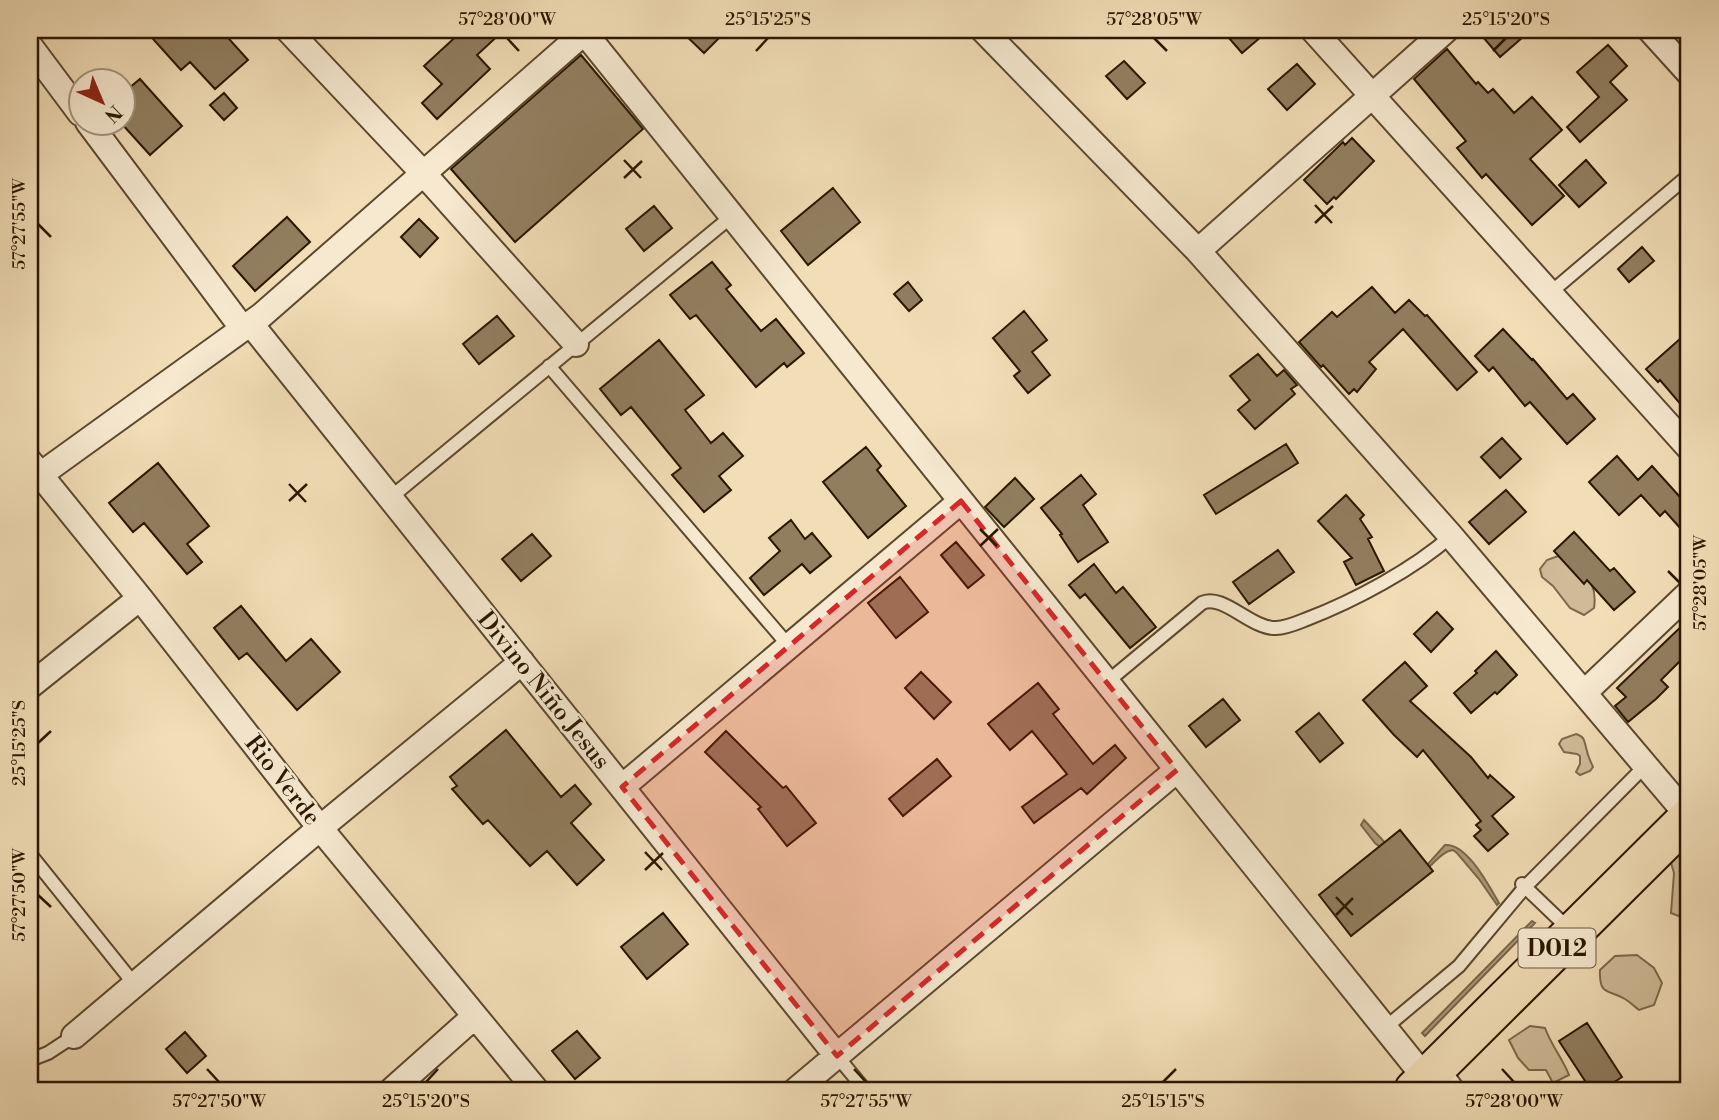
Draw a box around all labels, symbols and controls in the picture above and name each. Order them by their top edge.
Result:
text: 57°28'00"W [458,8,556,31]
text: 25°15'25"S [725,8,811,31]
text: 57°28'05"W [1106,8,1202,31]
text: 25°15'20"S [1462,8,1550,31]
north arrow [66,66,136,136]
text: N [99,100,127,127]
text: 57°27'55"W [8,178,31,270]
text: 57°28'05"W [1689,535,1712,631]
street label: Divino Niño Jesus [470,605,616,776]
text: 25°15'25"S [8,700,31,786]
street label: Rio Verde [238,730,327,832]
text: 57°27'50"W [8,848,31,942]
road number: D012 [1518,928,1596,967]
text: 57°27'50"W [172,1090,266,1113]
text: 25°15'20"S [382,1090,470,1113]
text: 57°27'55"W [820,1090,912,1113]
text: 25°15'15"S [1121,1090,1205,1113]
text: 57°28'00"W [1465,1090,1563,1113]

